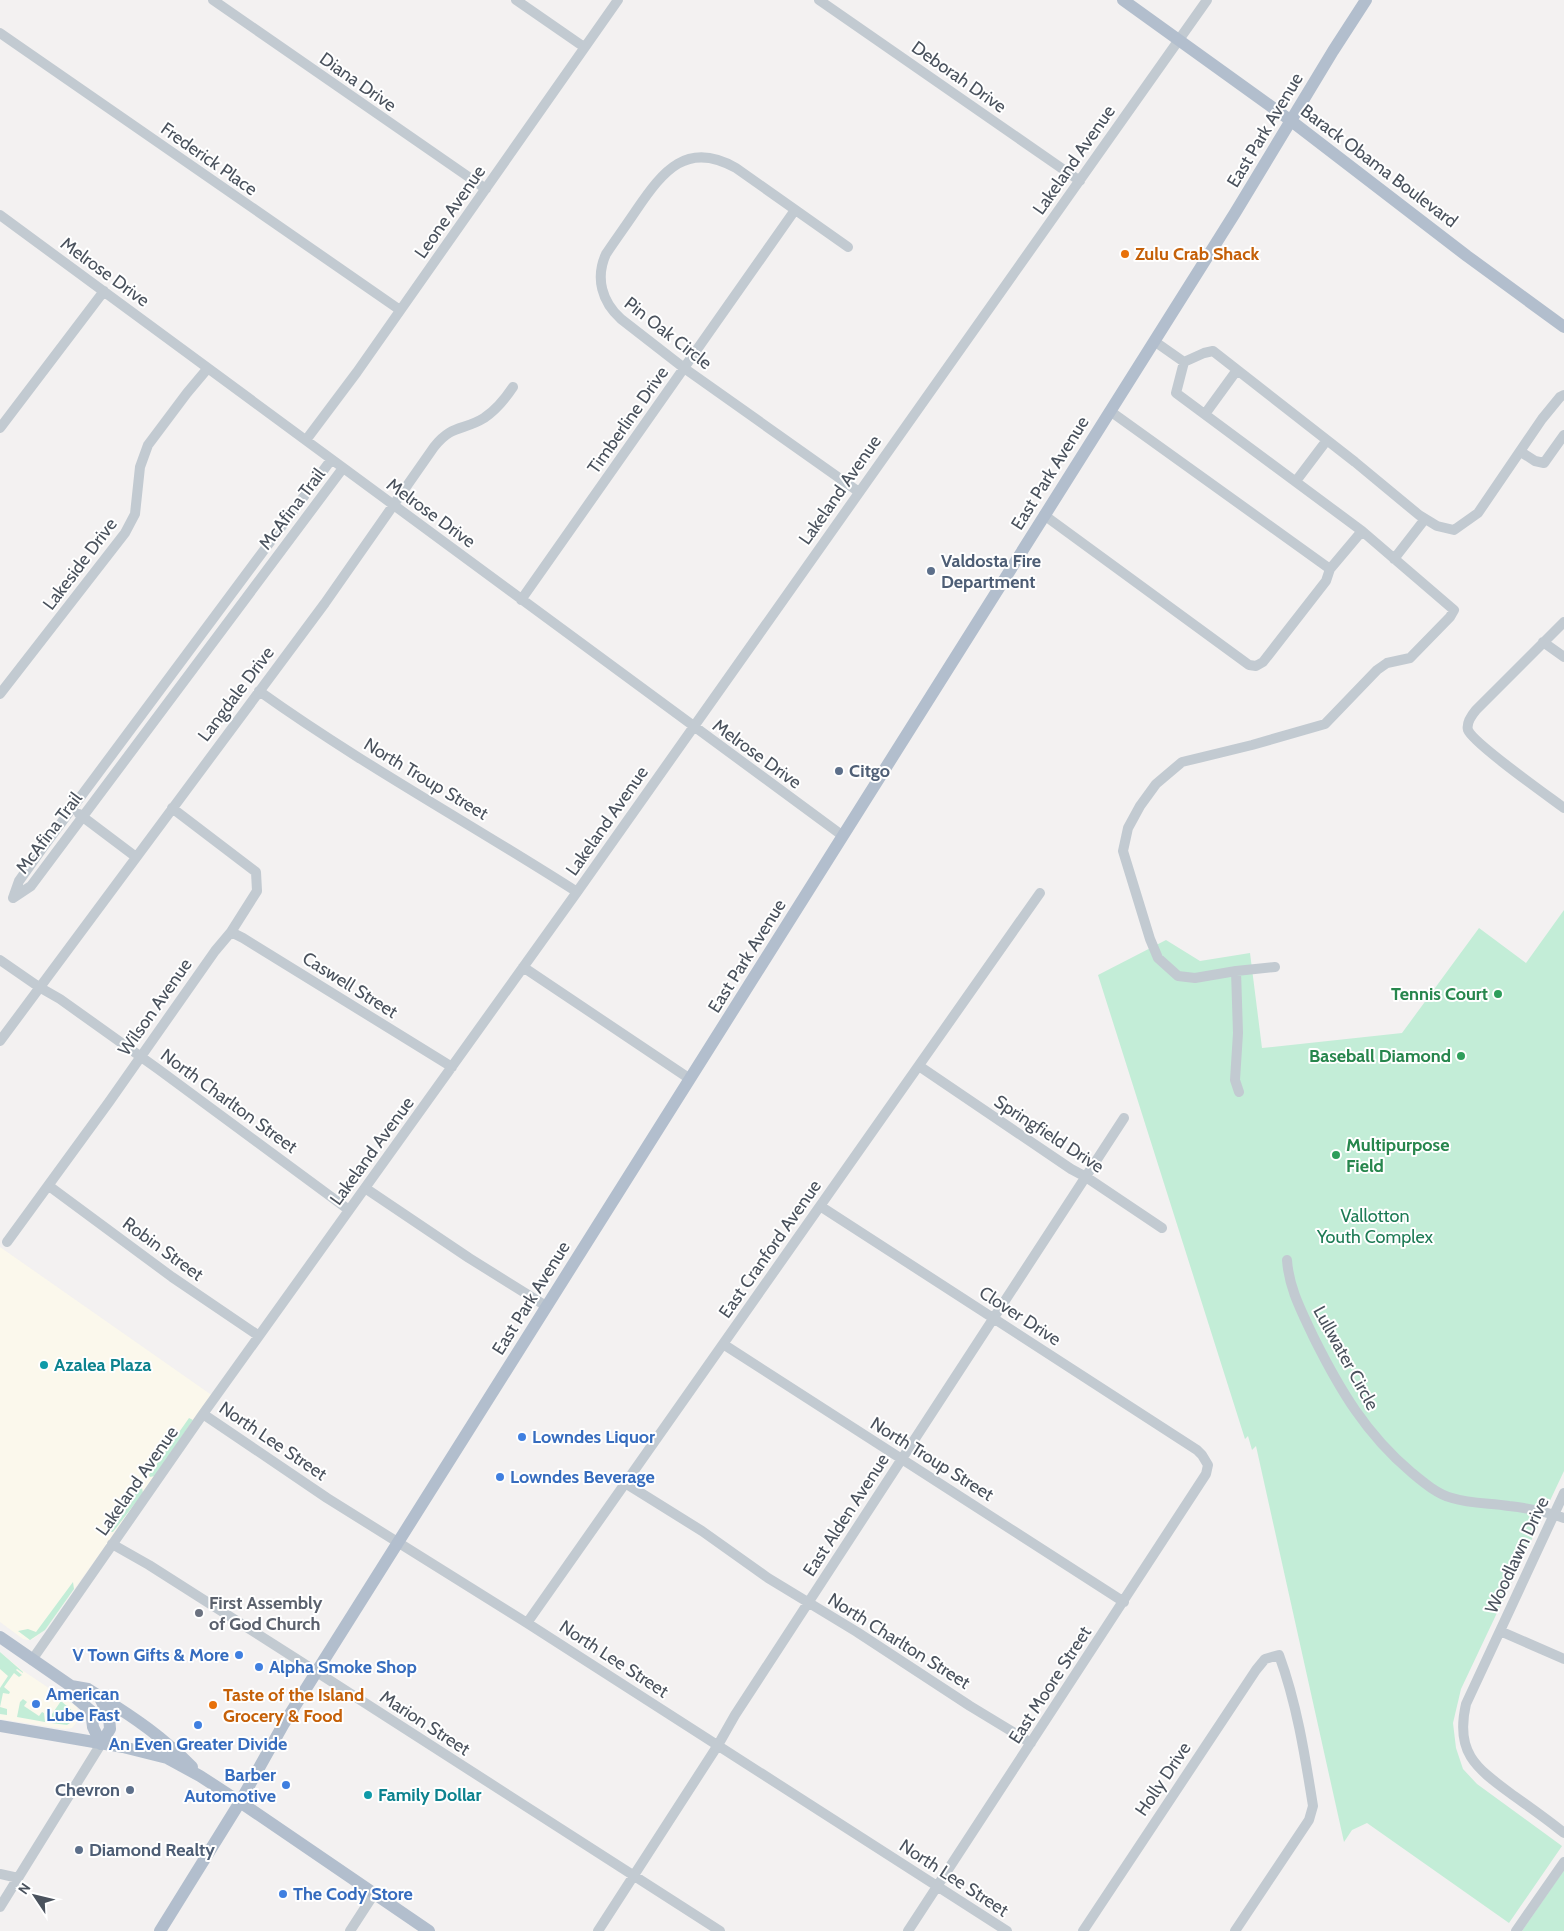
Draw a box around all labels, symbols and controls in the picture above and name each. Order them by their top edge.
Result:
street label: Deborah Drive [907,36,1011,118]
street label: Diana Drive [315,48,401,116]
street label: East Park Avenue [1222,69,1308,191]
street label: Barack Obama Boulevard [1296,100,1462,232]
street label: Lakeland Avenue [1028,101,1120,219]
street label: Frederick Place [157,118,261,200]
street label: Leone Avenue [410,161,490,263]
street label: Melrose Drive [56,232,154,312]
place label: Zulu Crab Shack [1135,243,1259,265]
marker: Zulu Crab Shack [1119,248,1131,260]
street label: Pin Oak Circle [620,292,716,374]
street label: Timberline Drive [583,362,673,478]
street label: East Park Avenue [1006,412,1094,534]
street label: Lakeland Avenue [794,431,886,549]
street label: McAfina Trail [254,463,330,554]
street label: Melrose Drive [382,473,480,553]
street label: Lakeside Drive [38,514,122,614]
place label: Valdosta Fire Department [941,550,1041,593]
marker: Valdosta Fire Department [925,565,937,577]
street label: Langdale Drive [193,642,279,746]
street label: Melrose Drive [708,714,806,794]
street label: North Troup Street [360,733,492,825]
place label: Citgo [849,760,890,782]
street label: Lakeland Avenue [561,762,653,880]
marker: Citgo [833,765,845,777]
street label: McAfina Trail [11,787,87,878]
street label: East Park Avenue [703,895,791,1017]
street label: Caswell Street [298,947,402,1023]
street label: Wilson Avenue [113,954,197,1060]
place label: Tennis Court [1391,983,1488,1005]
marker: Tennis Court [1492,988,1504,1000]
street label: North Charlton Street [156,1044,302,1158]
place label: Baseball Diamond [1309,1045,1451,1067]
marker: Baseball Diamond [1455,1050,1467,1062]
street label: Springfield Drive [990,1090,1108,1178]
street label: Lakeland Avenue [325,1093,419,1209]
place label: Multipurpose Field [1346,1134,1449,1177]
marker: Multipurpose Field [1330,1149,1342,1161]
street label: East Cranford Avenue [714,1176,826,1322]
park label: Vallotton Youth Complex [1316,1205,1434,1248]
street label: Robin Street [118,1212,208,1286]
street label: East Park Avenue [487,1237,575,1359]
street label: Clover Drive [975,1281,1065,1351]
street label: Lullwater Circle [1308,1302,1384,1414]
place label: Azalea Plaza [54,1354,151,1376]
marker: Azalea Plaza [38,1359,50,1371]
street label: North Lee Street [215,1397,331,1485]
street label: North Troup Street [866,1412,998,1506]
street label: Lakeland Avenue [91,1422,183,1540]
place label: Lowndes Liquor [532,1426,655,1448]
marker: Lowndes Liquor [516,1431,528,1443]
street label: East Alden Avenue [798,1450,894,1580]
place label: Lowndes Beverage [510,1466,655,1488]
marker: Lowndes Beverage [494,1471,506,1483]
street label: Woodlawn Drive [1480,1493,1554,1617]
street label: North Charlton Street [824,1588,974,1694]
place label: First Assembly of God Church [209,1592,323,1635]
marker: First Assembly of God Church [193,1607,205,1619]
street label: North Lee Street [555,1616,673,1702]
street label: East Moore Street [1004,1622,1096,1748]
place label: V Town Gifts & More [72,1644,229,1666]
marker: V Town Gifts & More [233,1649,245,1661]
place label: Alpha Smoke Shop [269,1656,417,1678]
marker: Alpha Smoke Shop [253,1661,265,1673]
place label: American Lube Fast [46,1683,120,1726]
place label: Taste of the Island Grocery & Food [223,1684,364,1727]
street label: Marion Street [376,1686,474,1760]
marker: American Lube Fast [30,1698,42,1710]
marker: Taste of the Island Grocery & Food [207,1699,219,1711]
marker: An Even Greater Divide [192,1719,204,1731]
place label: An Even Greater Divide [109,1733,287,1755]
street label: Holly Drive [1130,1738,1196,1820]
place label: Barber Automotive [184,1764,276,1807]
place label: Chevron [55,1779,120,1801]
marker: Barber Automotive [280,1779,292,1791]
marker: Chevron [124,1784,136,1796]
place label: Family Dollar [378,1784,482,1806]
marker: Family Dollar [362,1789,374,1801]
street label: North Lee Street [895,1835,1013,1921]
place label: Diamond Realty [89,1839,215,1861]
marker: Diamond Realty [73,1844,85,1856]
north arrow [10,1871,60,1921]
text: N [14,1879,35,1898]
place label: The Cody Store [293,1883,413,1905]
marker: The Cody Store [277,1888,289,1900]

